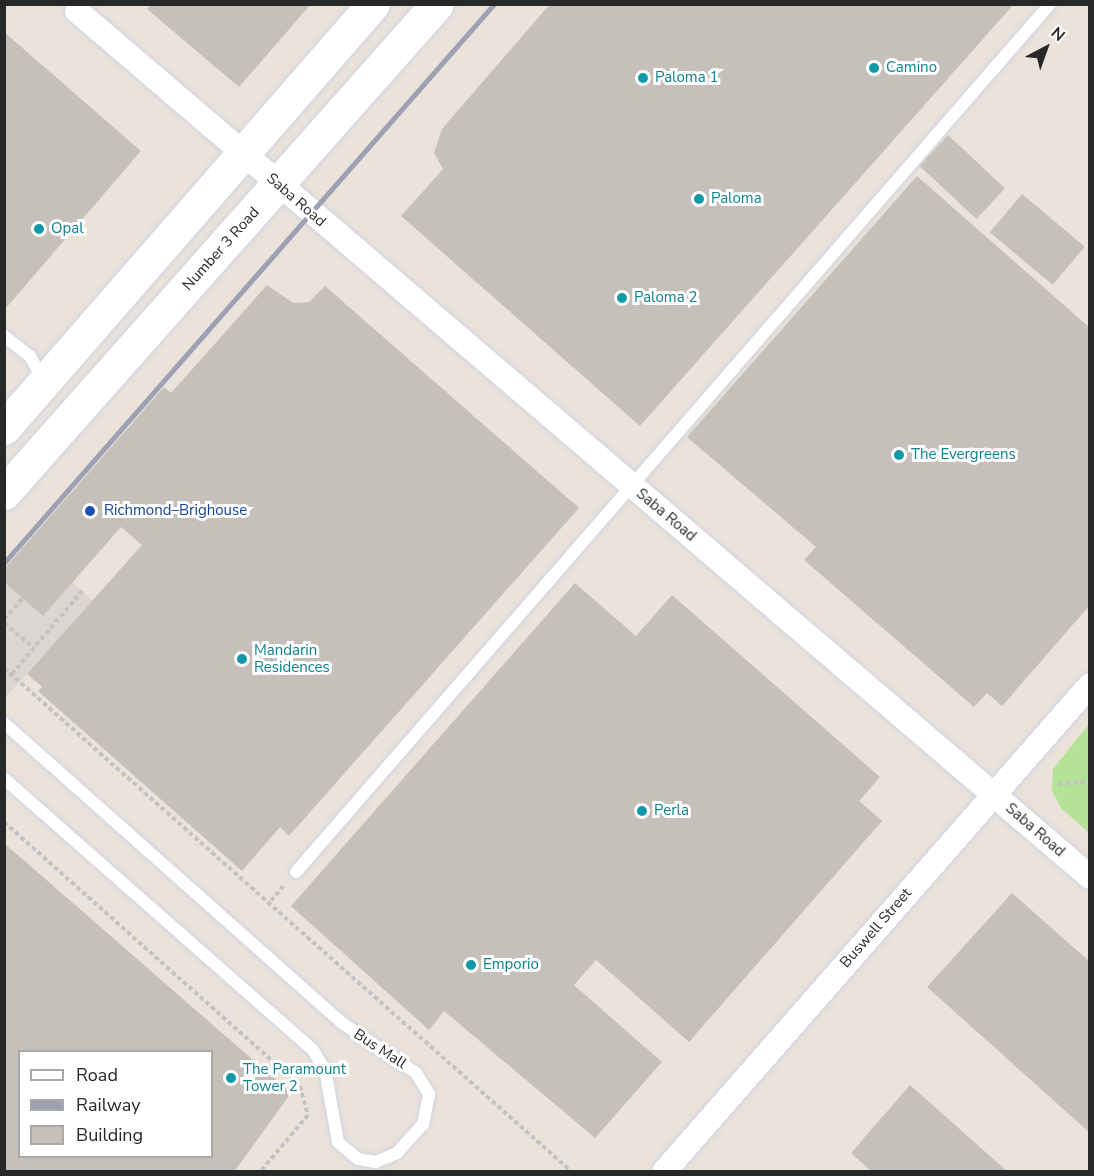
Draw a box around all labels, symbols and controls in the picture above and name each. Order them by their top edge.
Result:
north arrow [1016,18,1076,78]
text: N [1046,22,1070,47]
place label: Camino [886,59,937,77]
marker: Camino [867,61,881,75]
place label: Paloma 1 [655,69,718,87]
marker: Paloma 1 [636,71,650,85]
street label: Saba Road [263,169,329,231]
place label: Paloma [711,190,762,208]
marker: Paloma [692,192,706,206]
street label: Number 3 Road [179,204,263,294]
place label: Opal [51,220,84,238]
marker: Opal [32,222,46,236]
place label: Paloma 2 [634,289,697,307]
marker: Paloma 2 [615,291,629,305]
place label: The Evergreens [911,446,1016,464]
marker: The Evergreens [892,448,906,462]
street label: Saba Road [632,485,700,545]
marker: Richmond–Brighouse [81,502,99,520]
place label: Richmond–Brighouse [104,502,247,520]
place label: Mandarin Residences [254,641,330,676]
marker: Mandarin Residences [235,652,249,666]
street label: Saba Road [1002,799,1068,861]
place label: Perla [654,802,689,820]
marker: Perla [635,804,649,818]
street label: Buswell Street [836,884,916,972]
place label: Emporio [483,956,539,974]
marker: Emporio [464,958,478,972]
street label: Bus Mall [350,1025,410,1073]
legend [18,1050,213,1158]
place label: The Paramount Tower 2 [243,1060,346,1095]
text: Road [76,1063,118,1087]
marker: The Paramount Tower 2 [224,1071,238,1085]
text: Railway [76,1093,141,1117]
text: Building [76,1123,143,1147]

